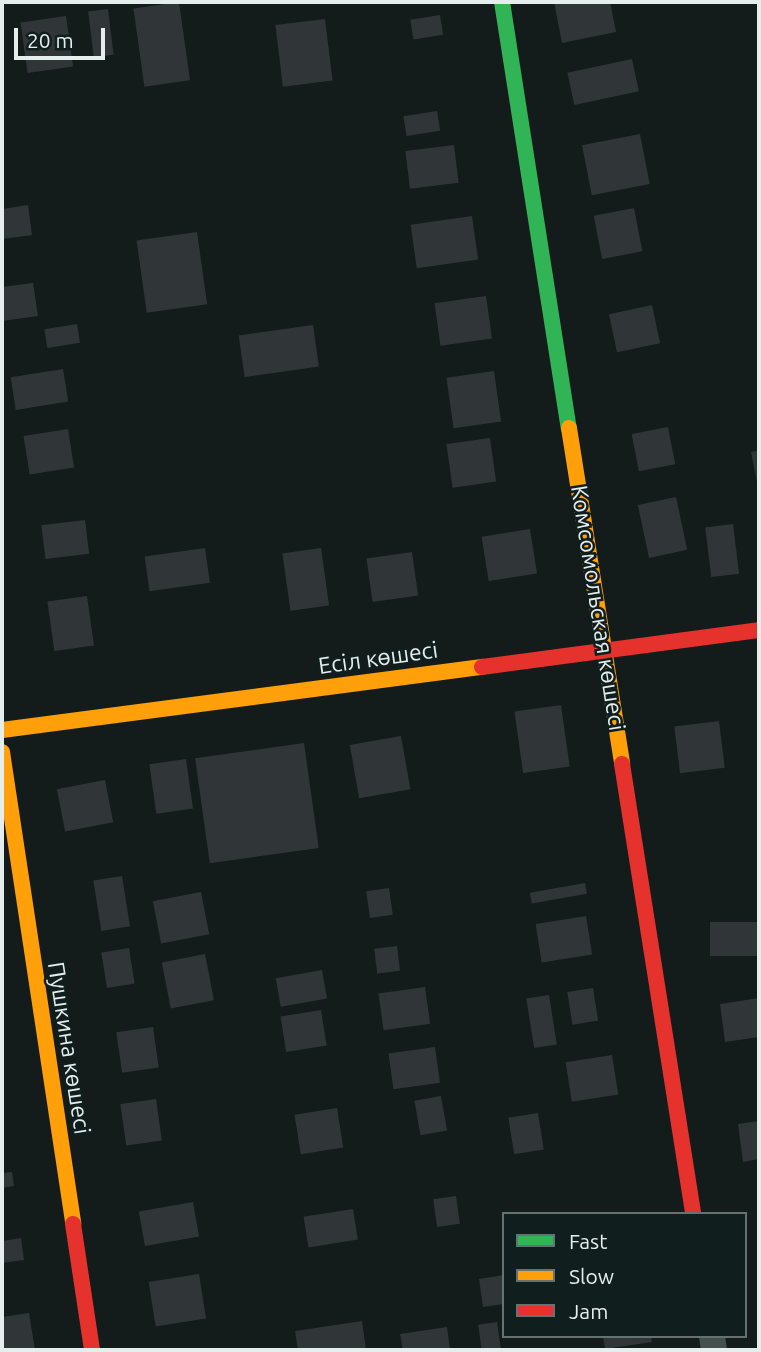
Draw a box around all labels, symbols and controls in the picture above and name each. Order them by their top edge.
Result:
scale bar [18,14,108,58]
text: 20 m [27,28,74,52]
street label: Комсомольская көшесі [565,483,631,733]
street label: Есіл көшесі [316,636,440,680]
street label: Пушкина көшесі [42,960,96,1136]
legend [502,1212,747,1338]
text: Fast [569,1229,607,1253]
text: Slow [569,1264,614,1288]
text: Jam [569,1299,608,1323]

